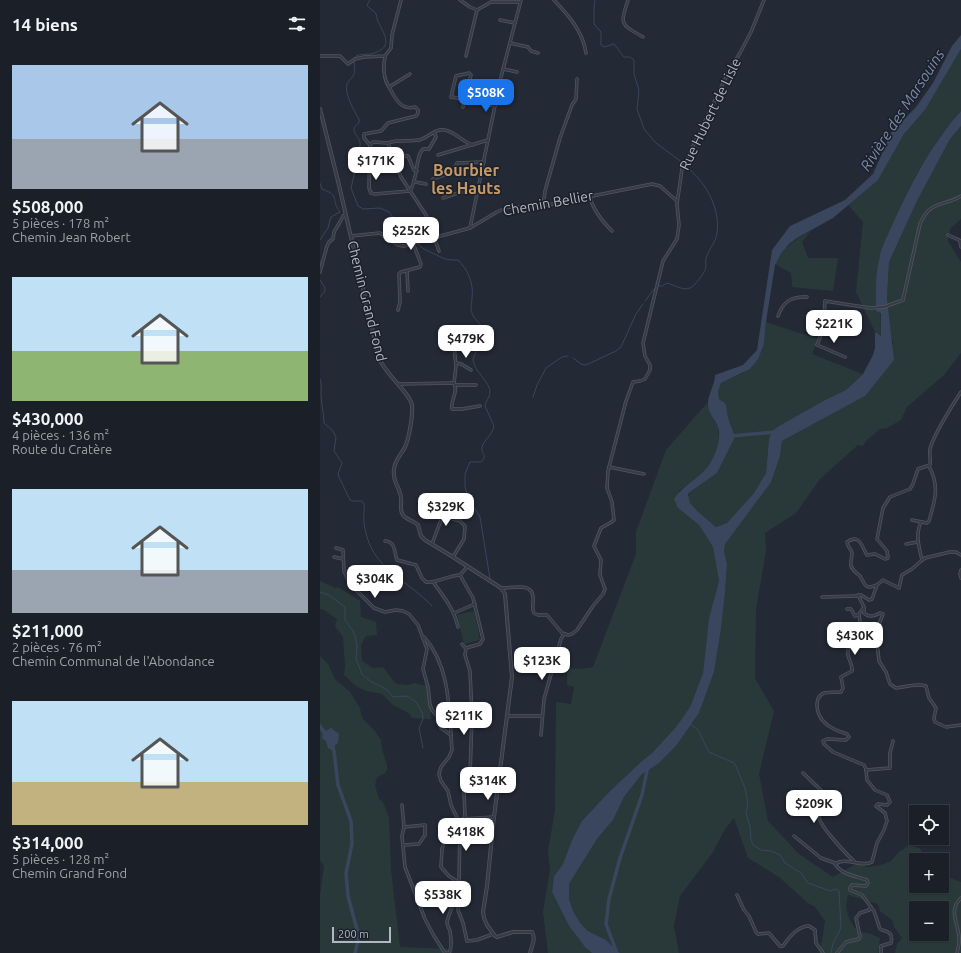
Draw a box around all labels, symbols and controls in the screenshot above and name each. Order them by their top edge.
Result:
icon: filters [286,13,308,35]
text: 14 biens [12,15,78,34]
water label: Rivière des Marsouins [856,46,948,174]
street label: Rue Hubert de Lisle [676,55,744,173]
pin: $508K [458,79,514,113]
text: $508K [467,85,505,99]
icon: home [124,91,196,163]
pin: $171K [348,147,404,181]
text: $171K [357,153,395,167]
district label: Bourbier les Hauts [431,161,501,197]
street label: Chemin Bellier [502,187,595,219]
text: $508,000 [12,197,83,216]
text: 5 pièces · 178 m² [12,216,109,230]
pin: $252K [383,217,439,251]
text: $252K [392,223,430,237]
text: Chemin Jean Robert [12,230,131,244]
street label: Chemin Grand Fond [344,239,390,363]
icon: home [124,303,196,375]
pin: $221K [806,310,862,344]
text: $221K [815,316,853,330]
pin: $479K [438,325,494,359]
text: $479K [447,331,485,345]
text: $430,000 [12,409,83,428]
text: 4 pièces · 136 m² [12,428,109,442]
text: Route du Cratère [12,442,112,456]
pin: $329K [418,493,474,527]
text: $329K [427,499,465,513]
icon: home [124,515,196,587]
pin: $304K [347,565,403,599]
text: $304K [356,571,394,585]
text: $211,000 [12,621,83,640]
pin: $430K [827,622,883,656]
text: $430K [836,628,874,642]
text: 2 pièces · 76 m² [12,640,102,654]
pin: $123K [514,647,570,681]
text: $123K [523,653,561,667]
text: Chemin Communal de l'Abondance [12,654,215,668]
pin: $211K [436,702,492,736]
text: $211K [445,708,483,722]
icon: home [124,727,196,799]
pin: $314K [460,767,516,801]
text: $314K [469,773,507,787]
pin: $209K [786,790,842,824]
text: $209K [795,796,833,810]
map controls [909,805,949,941]
button: locate [909,805,949,845]
pin: $418K [438,818,494,852]
text: $418K [447,824,485,838]
text: $314,000 [12,833,83,852]
text: 5 pièces · 128 m² [12,852,109,866]
button: + [909,853,949,893]
text: Chemin Grand Fond [12,866,127,880]
pin: $538K [415,881,471,915]
text: $538K [424,887,462,901]
button: − [909,901,949,941]
scale bar [332,925,391,944]
text: 200 m [338,928,369,940]

